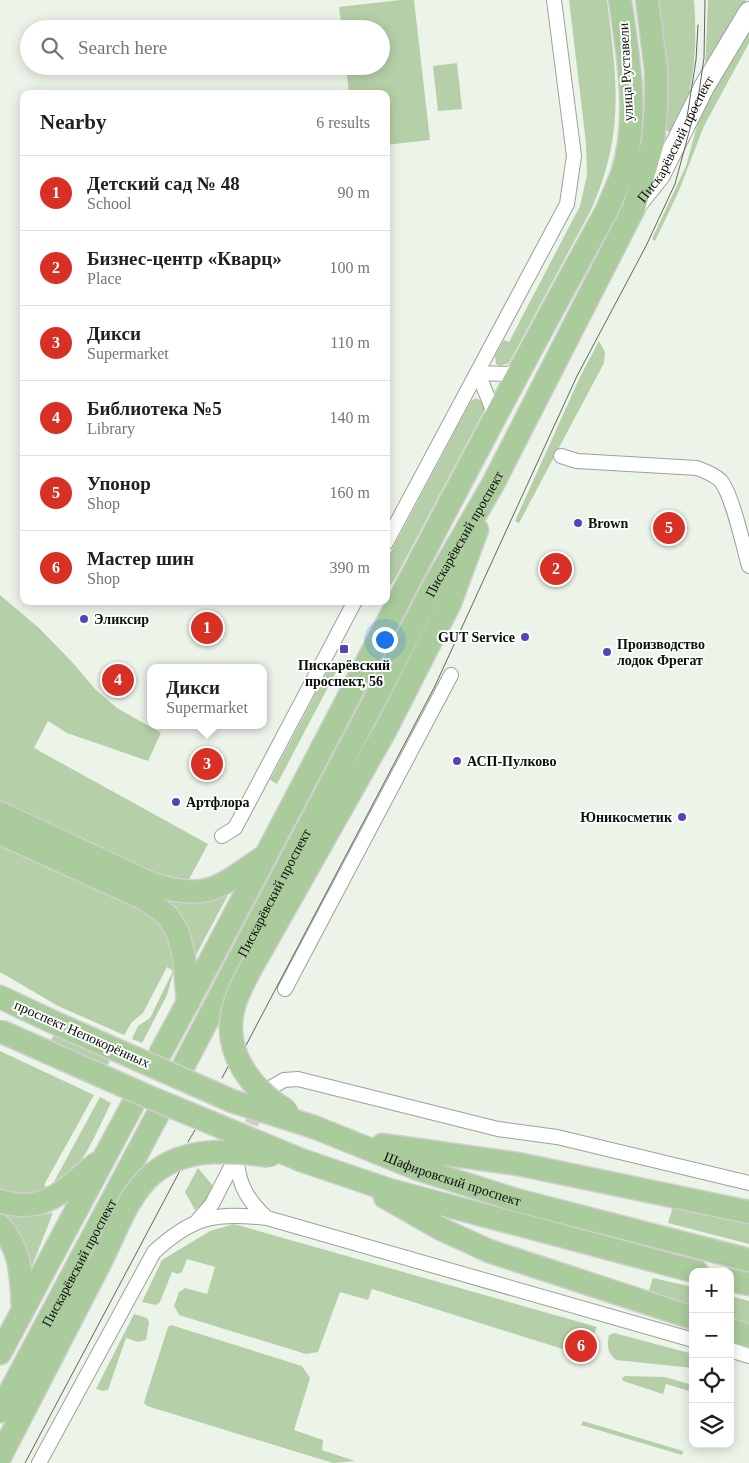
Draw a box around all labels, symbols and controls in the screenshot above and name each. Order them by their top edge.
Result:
search box [20,20,390,75]
street label: улица Руставели [616,22,636,122]
icon: search [38,34,66,62]
text: Search here [78,37,167,58]
street label: Пискарёвский проспект [634,73,717,205]
text: Nearby [40,110,107,134]
text: 6 results [316,114,370,131]
text: Детский сад № 48 [87,173,240,194]
text: 1 [52,184,60,201]
text: 90 m [338,184,370,201]
text: School [87,195,131,212]
text: Бизнес-центр «Кварц» [87,248,282,269]
text: 2 [52,259,60,276]
text: 100 m [330,259,370,276]
text: Place [87,270,122,287]
text: Дикси [87,323,141,344]
text: 3 [52,334,60,351]
text: 110 m [330,334,370,351]
text: Supermarket [87,345,169,362]
text: Библиотека №5 [87,398,222,419]
text: 4 [52,409,60,426]
text: 140 m [330,409,370,426]
text: Library [87,420,135,437]
street label: Пискарёвский проспект [422,469,506,599]
text: Упонор [87,473,151,494]
text: 5 [52,484,60,501]
text: 160 m [330,484,370,501]
text: Shop [87,495,120,512]
pin: 5 [653,509,685,547]
place label: Brown [588,516,628,531]
marker: Brown [572,517,584,529]
text: Мастер шин [87,548,194,569]
pin: 2 [540,550,572,588]
text: 6 [52,559,60,576]
text: 390 m [330,559,370,576]
text: Shop [87,570,120,587]
pin: 1 [191,609,223,647]
place label: Эликсир [94,612,149,627]
marker: Эликсир [78,613,90,625]
your location [372,627,398,653]
place label: GUT Service [438,630,515,645]
marker: GUT Service [519,631,531,643]
place label: Производство лодок Фрегат [617,637,705,668]
marker: Пискарёвский проспект, 56 [338,643,350,655]
marker: Производство лодок Фрегат [601,646,613,658]
place label: Пискарёвский проспект, 56 [298,658,390,689]
pin: 4 [102,661,134,699]
popup [147,664,267,729]
text: Дикси [166,677,220,698]
text: Supermarket [166,699,248,716]
pin: 3 [191,745,223,783]
place label: АСП-Пулково [467,754,556,769]
marker: АСП-Пулково [451,755,463,767]
place label: Артфлора [186,795,250,810]
marker: Артфлора [170,796,182,808]
place label: Юникосметик [580,810,673,825]
marker: Юникосметик [676,811,688,823]
street label: Пискарёвский проспект [234,826,313,959]
street label: проспект Непокорённых [12,997,152,1071]
street label: Шафировский проспект [382,1149,523,1208]
street label: Пискарёвский проспект [39,1196,119,1329]
map controls [689,1268,734,1448]
button: + [689,1268,734,1313]
button: − [689,1313,734,1358]
pin: 6 [565,1327,597,1365]
button: locate [689,1358,734,1403]
button: layers [689,1403,734,1448]

